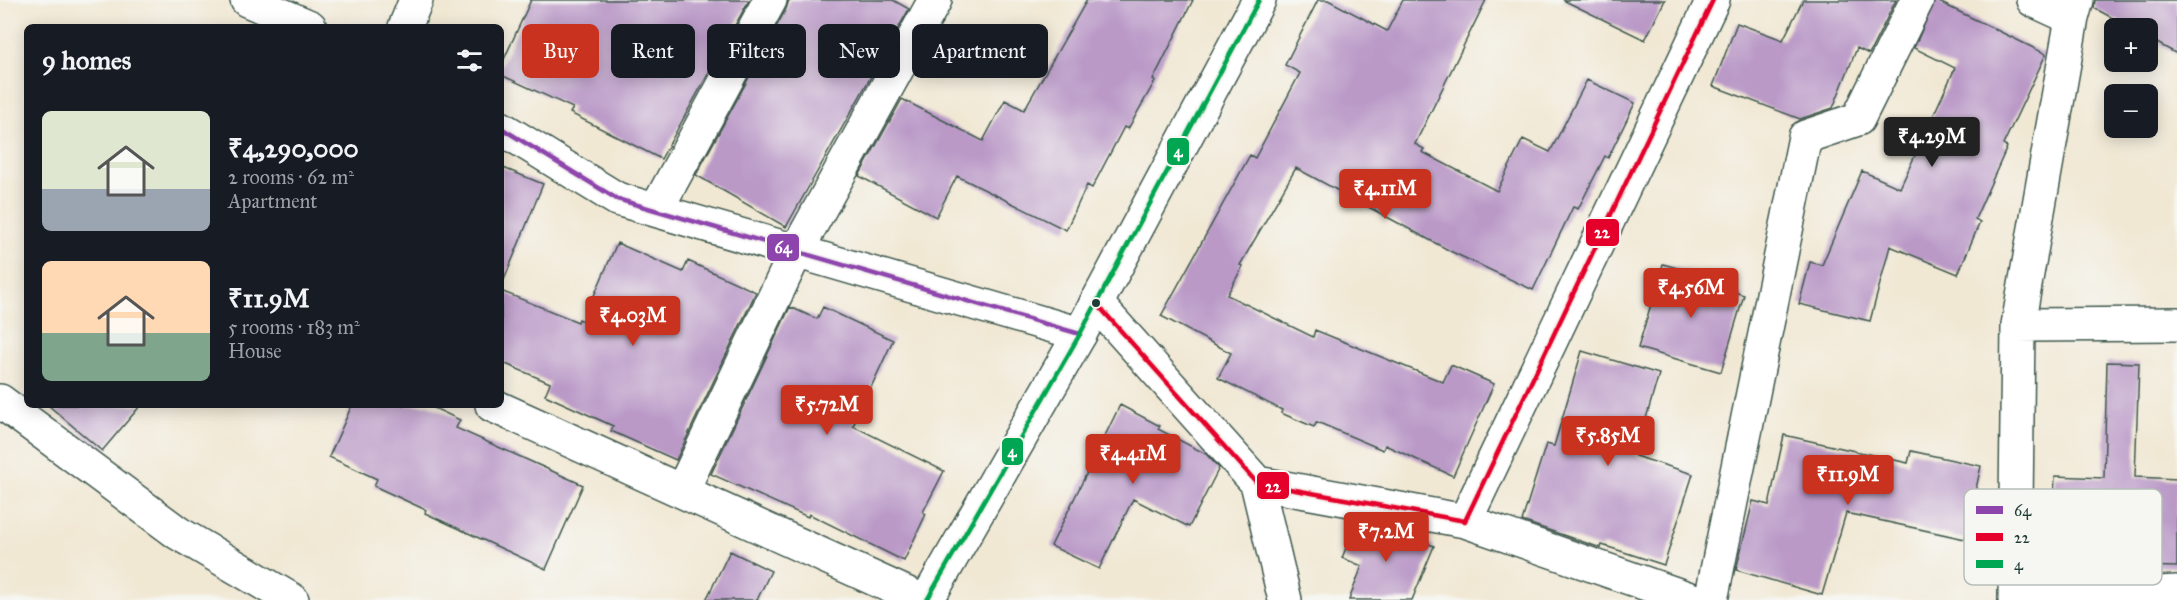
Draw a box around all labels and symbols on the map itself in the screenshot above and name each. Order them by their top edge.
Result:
pin: ₹4.29M [1883,117,1981,168]
line badge: 4 [1166,137,1190,166]
text: 4 [1174,142,1184,162]
pin: ₹4.11M [1336,169,1434,220]
line badge: 22 [1585,218,1620,247]
text: 22 [1594,223,1611,242]
line badge: 64 [766,233,800,262]
text: 64 [774,238,793,258]
pin: ₹4.56M [1642,268,1740,319]
pin: ₹4.03M [584,296,682,347]
unlabelled marker [1090,297,1102,309]
pin: ₹5.72M [778,385,876,436]
pin: ₹5.85M [1559,416,1657,467]
pin: ₹4.41M [1084,434,1182,485]
line badge: 4 [1001,437,1024,466]
text: 4 [1008,442,1018,462]
pin: ₹11.9M [1799,455,1897,506]
line badge: 22 [1256,471,1290,500]
text: 22 [1265,477,1282,496]
legend [1964,489,2162,585]
text: 64 [2014,501,2032,520]
pin: ₹7.2M [1344,512,1428,563]
text: 22 [2014,528,2030,547]
text: 4 [2014,555,2024,574]

